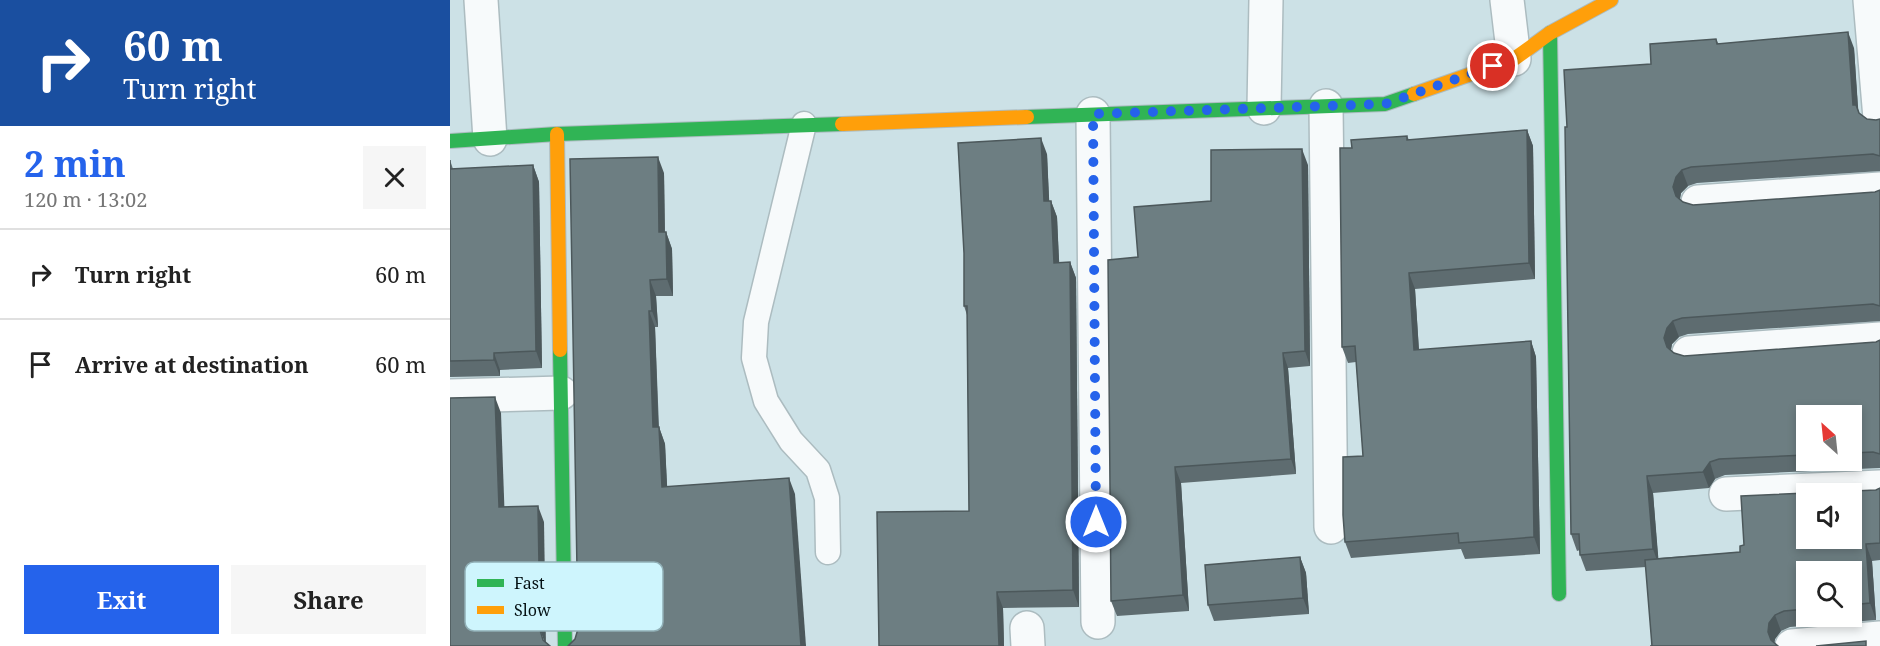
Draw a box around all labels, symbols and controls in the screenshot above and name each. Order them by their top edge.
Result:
text: 60 m [123,16,223,73]
icon: right [24,24,102,102]
pin [1467,40,1518,91]
icon: arrive [1476,49,1509,82]
text: Turn right [123,70,256,107]
text: 2 min [24,139,126,188]
button: close [363,146,426,209]
text: 120 m · 13:02 [24,186,147,213]
icon: right [24,258,57,291]
text: Turn right [75,259,191,289]
text: 60 m [375,259,426,289]
icon: arrive [24,348,57,381]
text: Arrive at destination [75,349,309,379]
text: 60 m [375,349,426,379]
north arrow [1796,405,1862,471]
map controls [1796,405,1862,627]
button: sound [1796,483,1862,549]
position arrow [1064,490,1128,554]
button: search [1796,561,1862,627]
legend [465,562,663,631]
button: Exit [24,565,219,634]
button: Share [231,565,426,634]
text: Fast [514,572,545,594]
text: Slow [514,599,551,621]

